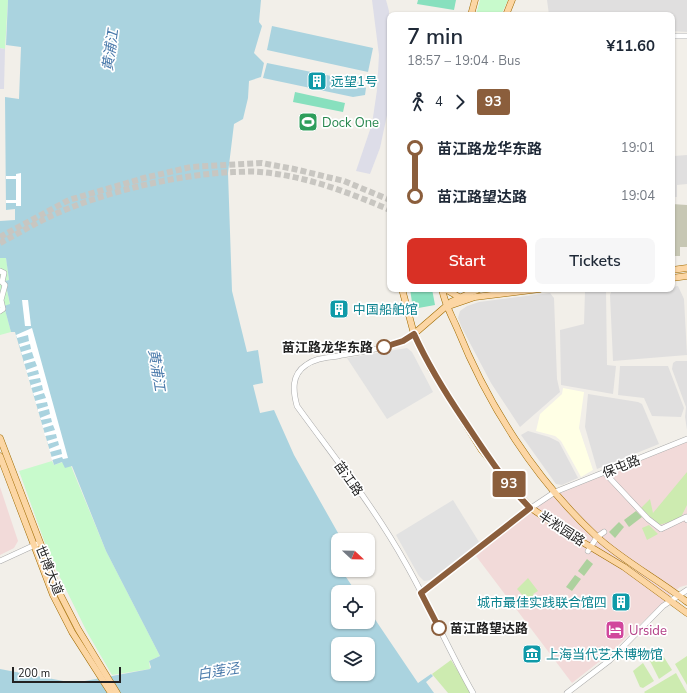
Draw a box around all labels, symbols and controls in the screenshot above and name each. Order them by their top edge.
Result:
text: 7 min [407,22,463,52]
water label: 黄浦江 [98,26,123,72]
text: ¥11.60 [606,36,655,56]
text: 18:57 – 19:04 · Bus [407,52,521,70]
building icon: 远望1号 [306,70,328,92]
place label: 远望1号 [331,73,378,91]
icon: walk [407,91,429,113]
icon: forward [449,91,471,113]
text: 93 [485,92,502,111]
text: 4 [435,93,443,111]
sports icon: Dock One [297,111,319,133]
place label: Dock One [322,114,379,132]
text: 苗江路龙华东路 [437,139,542,159]
text: 19:01 [621,139,655,157]
text: 苗江路望达路 [437,187,527,207]
text: 19:04 [621,187,655,205]
button: Start [407,238,527,284]
button: Tickets [535,238,655,284]
building icon: 中国船舶馆 [328,298,350,320]
place label: 中国船舶馆 [353,301,418,319]
place label: 苗江路龙华东路 [282,339,373,357]
marker: 苗江路龙华东路 [376,339,392,355]
water label: 黄浦江 [144,348,169,394]
street label: 保屯路 [600,451,643,483]
street label: 苗江路 [330,457,367,500]
line badge: 93 [491,471,527,497]
text: 93 [501,474,517,493]
street label: 半淞园路 [535,507,588,551]
north arrow [331,533,375,577]
map controls [331,533,375,681]
street label: 世博大道 [31,543,67,598]
button: locate [331,585,375,629]
building icon: 城市最佳实践联合馆四 [610,591,632,613]
place label: 城市最佳实践联合馆四 [477,594,607,612]
hotel icon: Urside [604,619,626,641]
marker: 苗江路望达路 [431,620,447,636]
place label: 苗江路望达路 [450,620,528,638]
place label: Urside [629,622,667,640]
button: layers [331,637,375,681]
museum icon: 上海当代艺术博物馆 [521,643,543,665]
place label: 上海当代艺术博物馆 [546,646,663,664]
water label: 白莲泾 [196,659,242,684]
scale bar [12,665,121,684]
text: 200 m [18,666,50,681]

